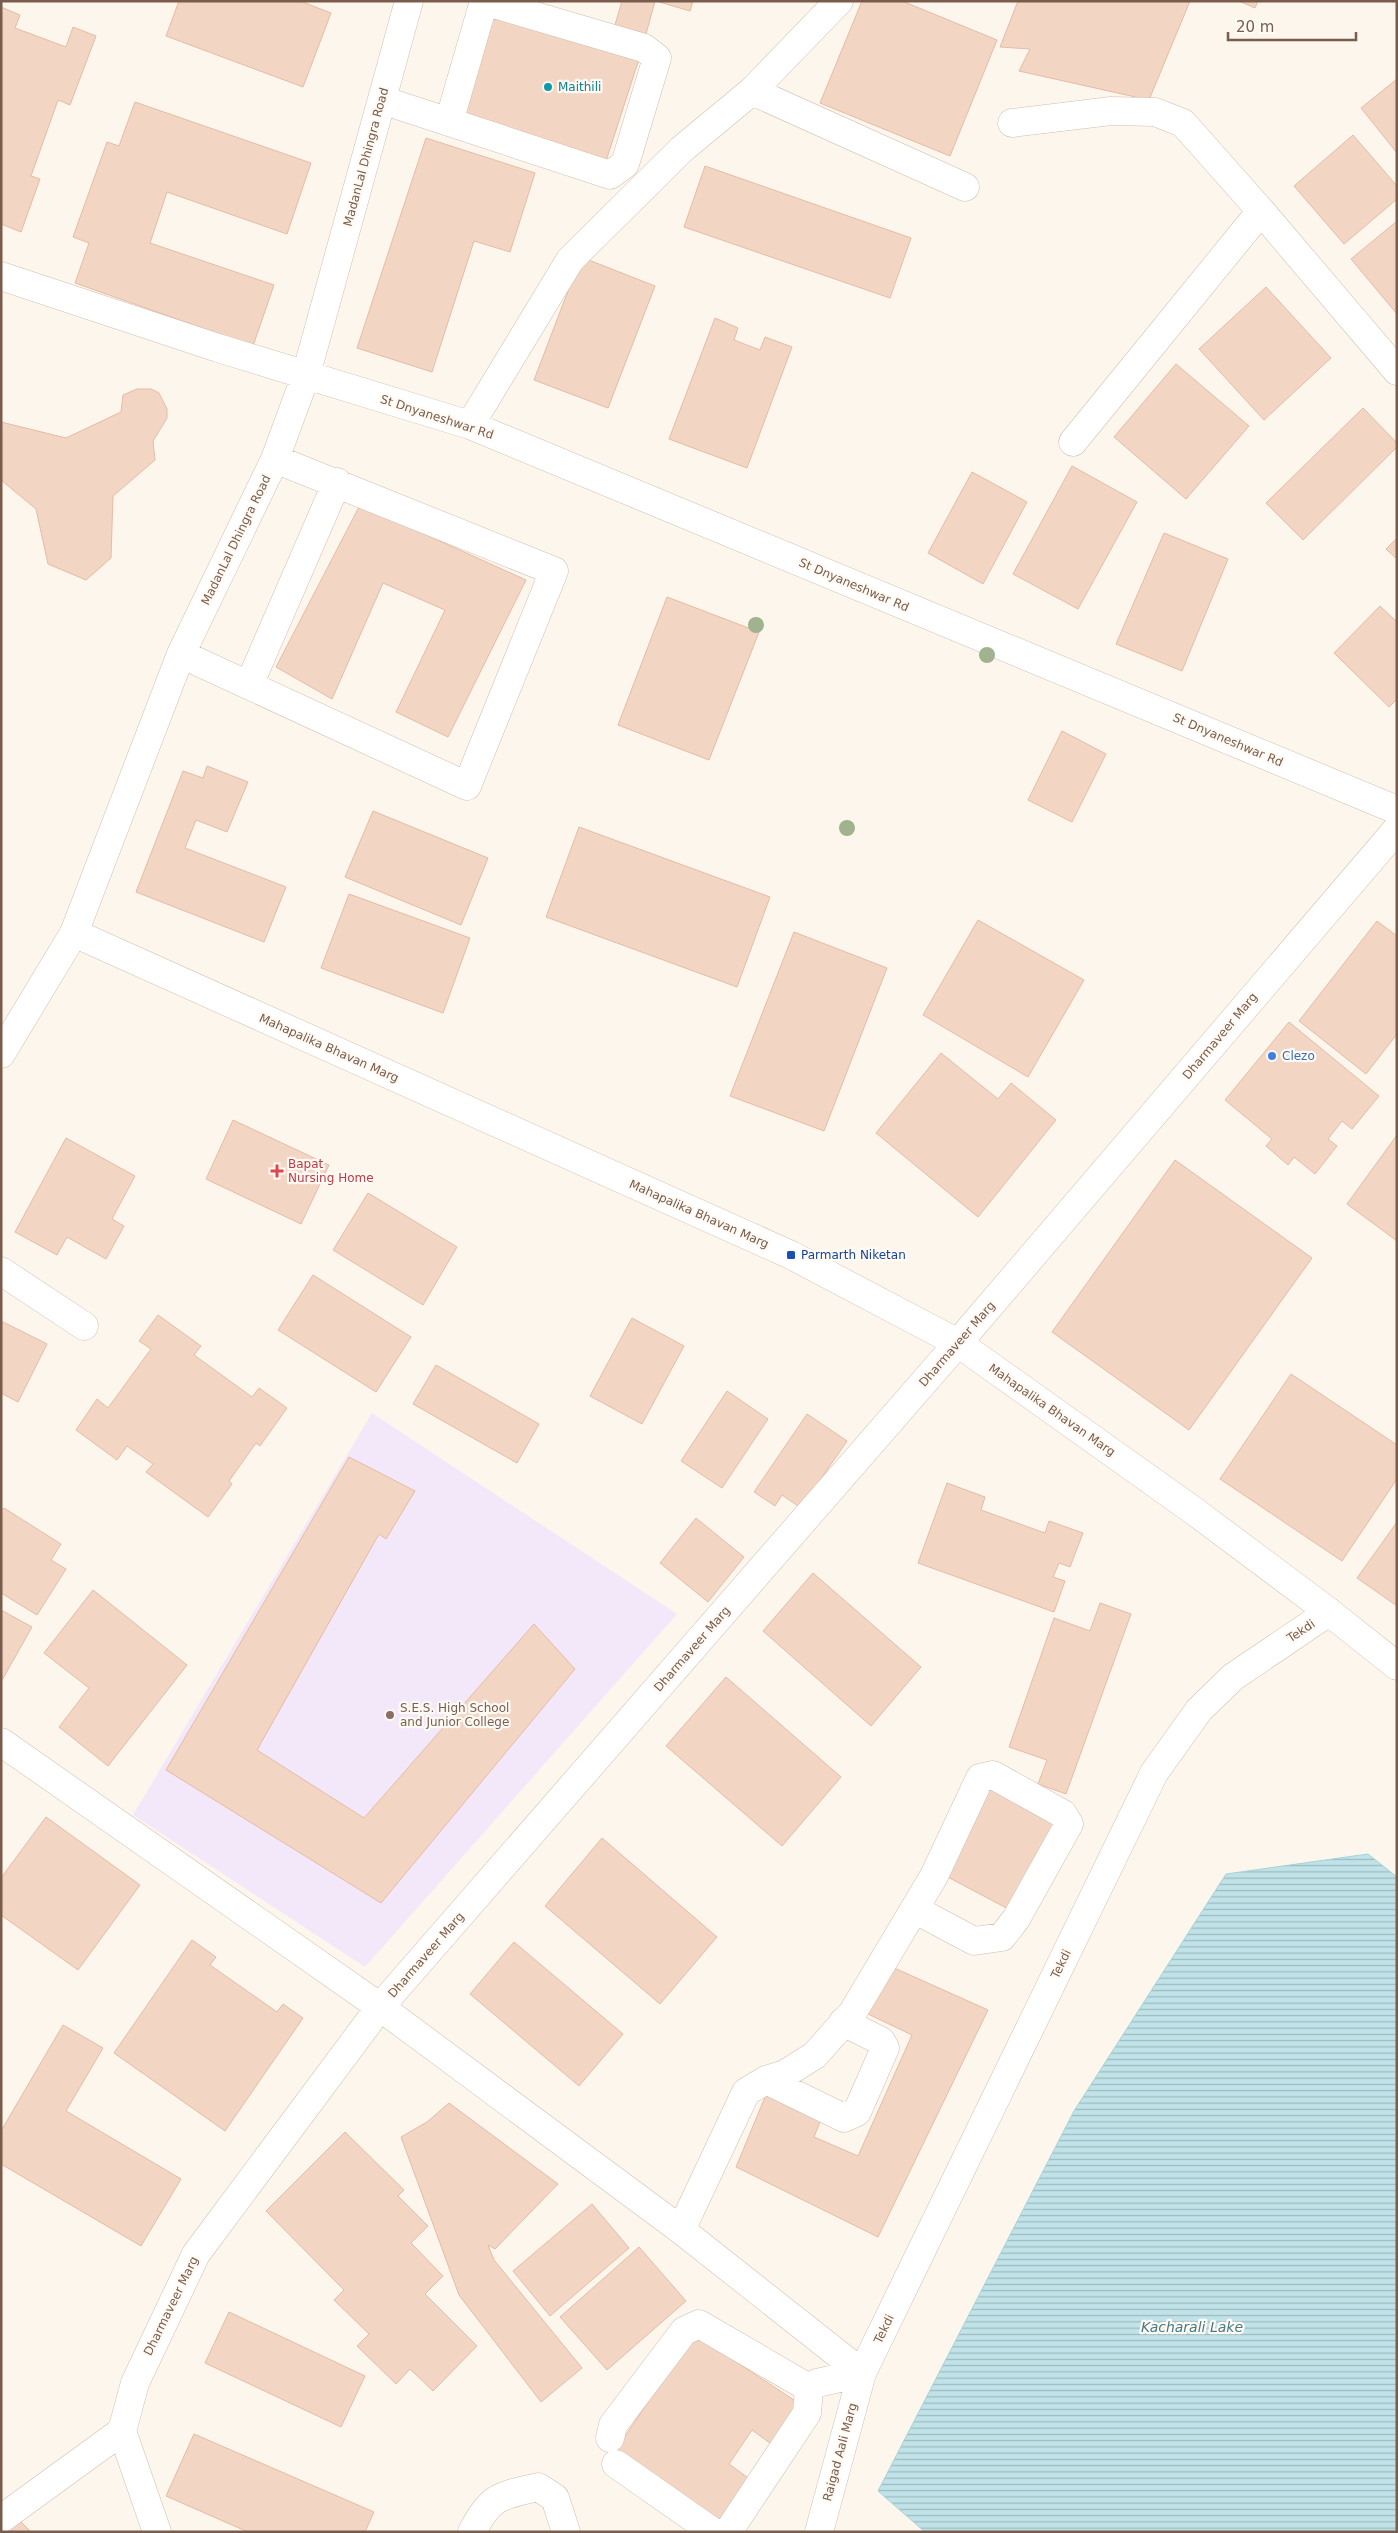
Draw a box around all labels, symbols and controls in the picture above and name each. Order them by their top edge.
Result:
scale bar [1228,10,1356,42]
text: 20 m [1236,18,1274,36]
place label: Maithili [558,80,601,94]
marker: Maithili [542,81,554,93]
street label: MadanLal Dhingra Road [341,86,391,228]
street label: St Dnyaneshwar Rd [379,392,495,442]
street label: MadanLal Dhingra Road [198,473,274,607]
street label: St Dnyaneshwar Rd [797,555,911,615]
street label: St Dnyaneshwar Rd [1171,710,1285,770]
street label: Dharmaveer Marg [1180,990,1260,1082]
street label: Mahapalika Bhavan Marg [257,1011,401,1085]
place label: Clezo [1282,1049,1315,1063]
marker: Clezo [1266,1050,1278,1062]
place label: Bapat Nursing Home [288,1157,374,1185]
marker: Bapat Nursing Home [270,1164,284,1178]
street label: Mahapalika Bhavan Marg [627,1177,771,1251]
place label: Parmarth Niketan [801,1248,906,1262]
marker: Parmarth Niketan [785,1249,797,1261]
street label: Dharmaveer Marg [916,1298,998,1390]
street label: Mahapalika Bhavan Marg [986,1361,1118,1459]
street label: Dharmaveer Marg [651,1603,733,1695]
street label: Tekdi [1284,1617,1318,1646]
place label: S.E.S. High School and Junior College [400,1701,509,1729]
marker: S.E.S. High School and Junior College [384,1709,396,1721]
street label: Dharmaveer Marg [385,1909,467,2001]
street label: Tekdi [1048,1947,1074,1982]
street label: Dharmaveer Marg [141,2254,201,2358]
street label: Tekdi [871,2312,897,2347]
water label: Kacharali Lake [1141,2319,1243,2335]
street label: Raigad Aali Marg [820,2401,860,2503]

